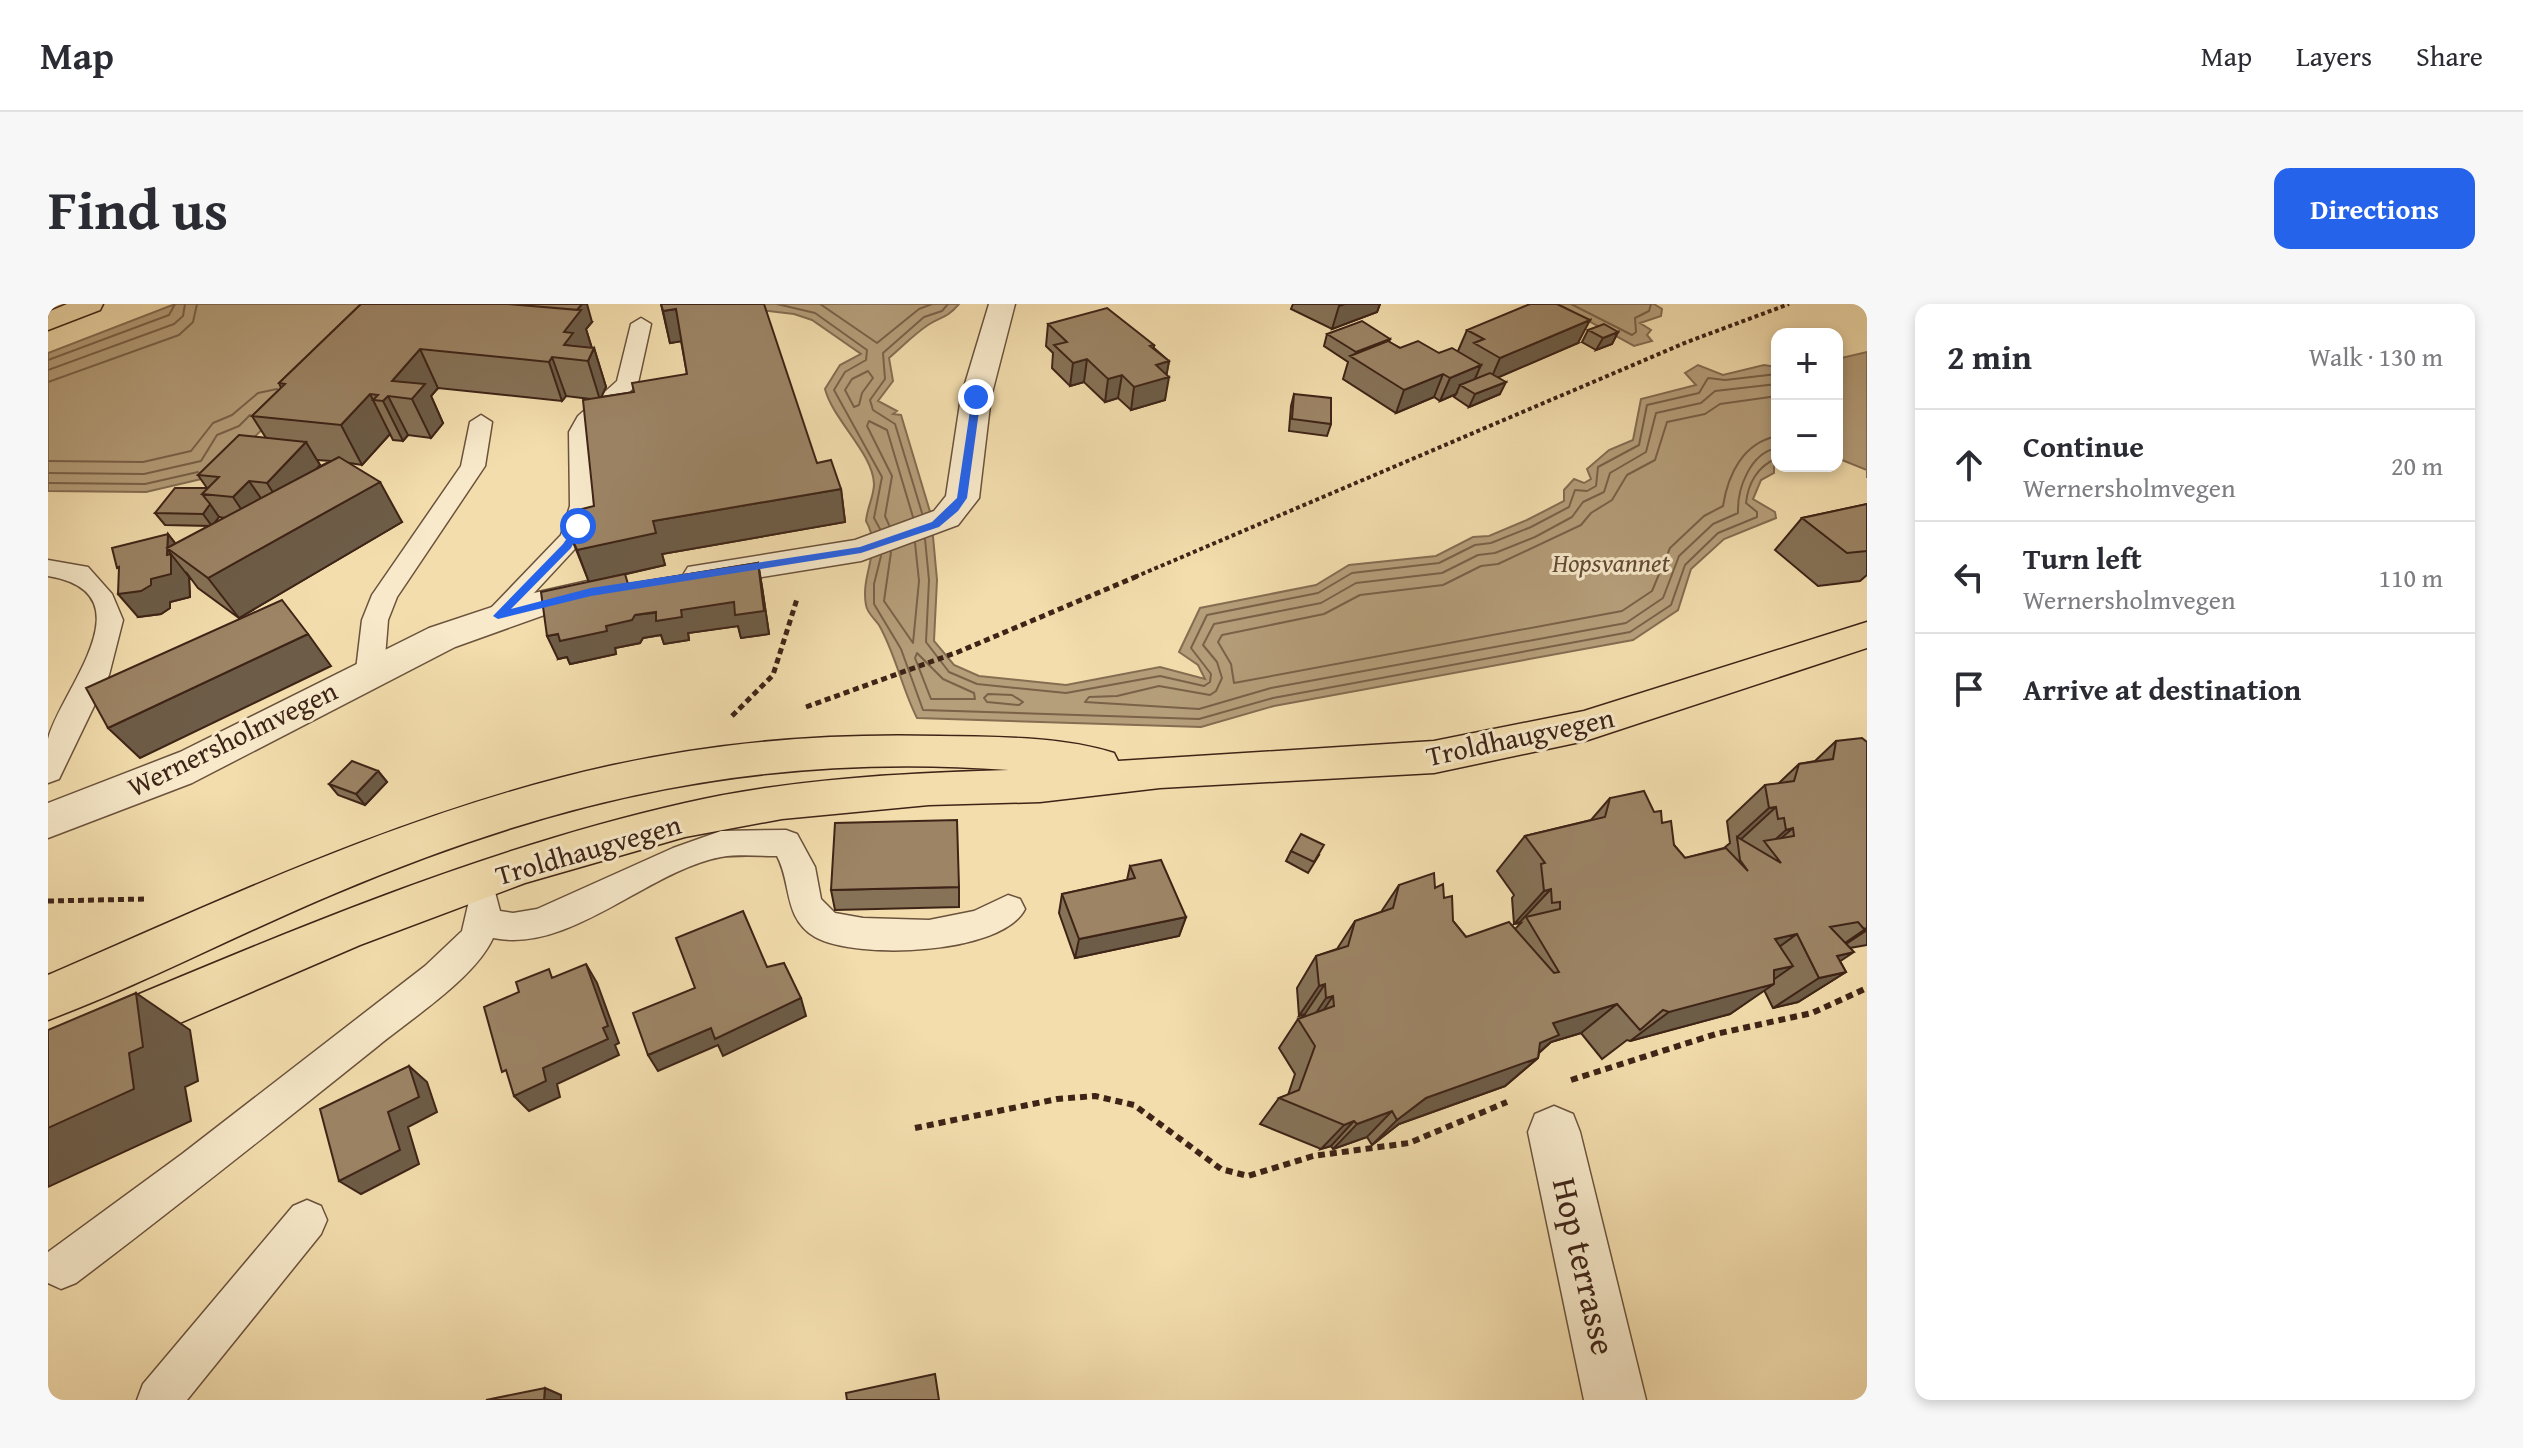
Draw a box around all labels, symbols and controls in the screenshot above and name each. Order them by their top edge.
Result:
text: Map [40,27,114,83]
text: Map [2201,35,2252,76]
text: Layers [2296,35,2372,76]
text: Share [2416,35,2483,76]
text: Find us [48,167,228,250]
button: Directions [2274,168,2475,249]
map controls [1771,328,1843,472]
button: + [1771,328,1843,400]
text: 2 min [1947,332,2032,381]
text: Walk · 130 m [2309,337,2443,376]
route end [958,379,994,415]
button: − [1771,400,1843,472]
text: Continue [2023,424,2144,468]
icon: ahead [1947,443,1991,487]
text: 20 m [2391,446,2443,485]
text: Wernersholmvegen [2023,468,2236,507]
route start [560,508,596,544]
text: Turn left [2023,536,2142,580]
water label: Hopsvannet [1551,543,1671,582]
icon: left [1947,555,1991,599]
text: 110 m [2378,558,2443,597]
text: Wernersholmvegen [2023,580,2236,619]
icon: arrive [1947,667,1991,711]
text: Arrive at destination [2023,667,2301,711]
street label: Wernersholmvegen [120,669,344,807]
street label: Troldhaugvegen [1422,696,1618,776]
street label: Troldhaugvegen [490,803,686,895]
street label: Hop terrasse [1541,1173,1629,1359]

